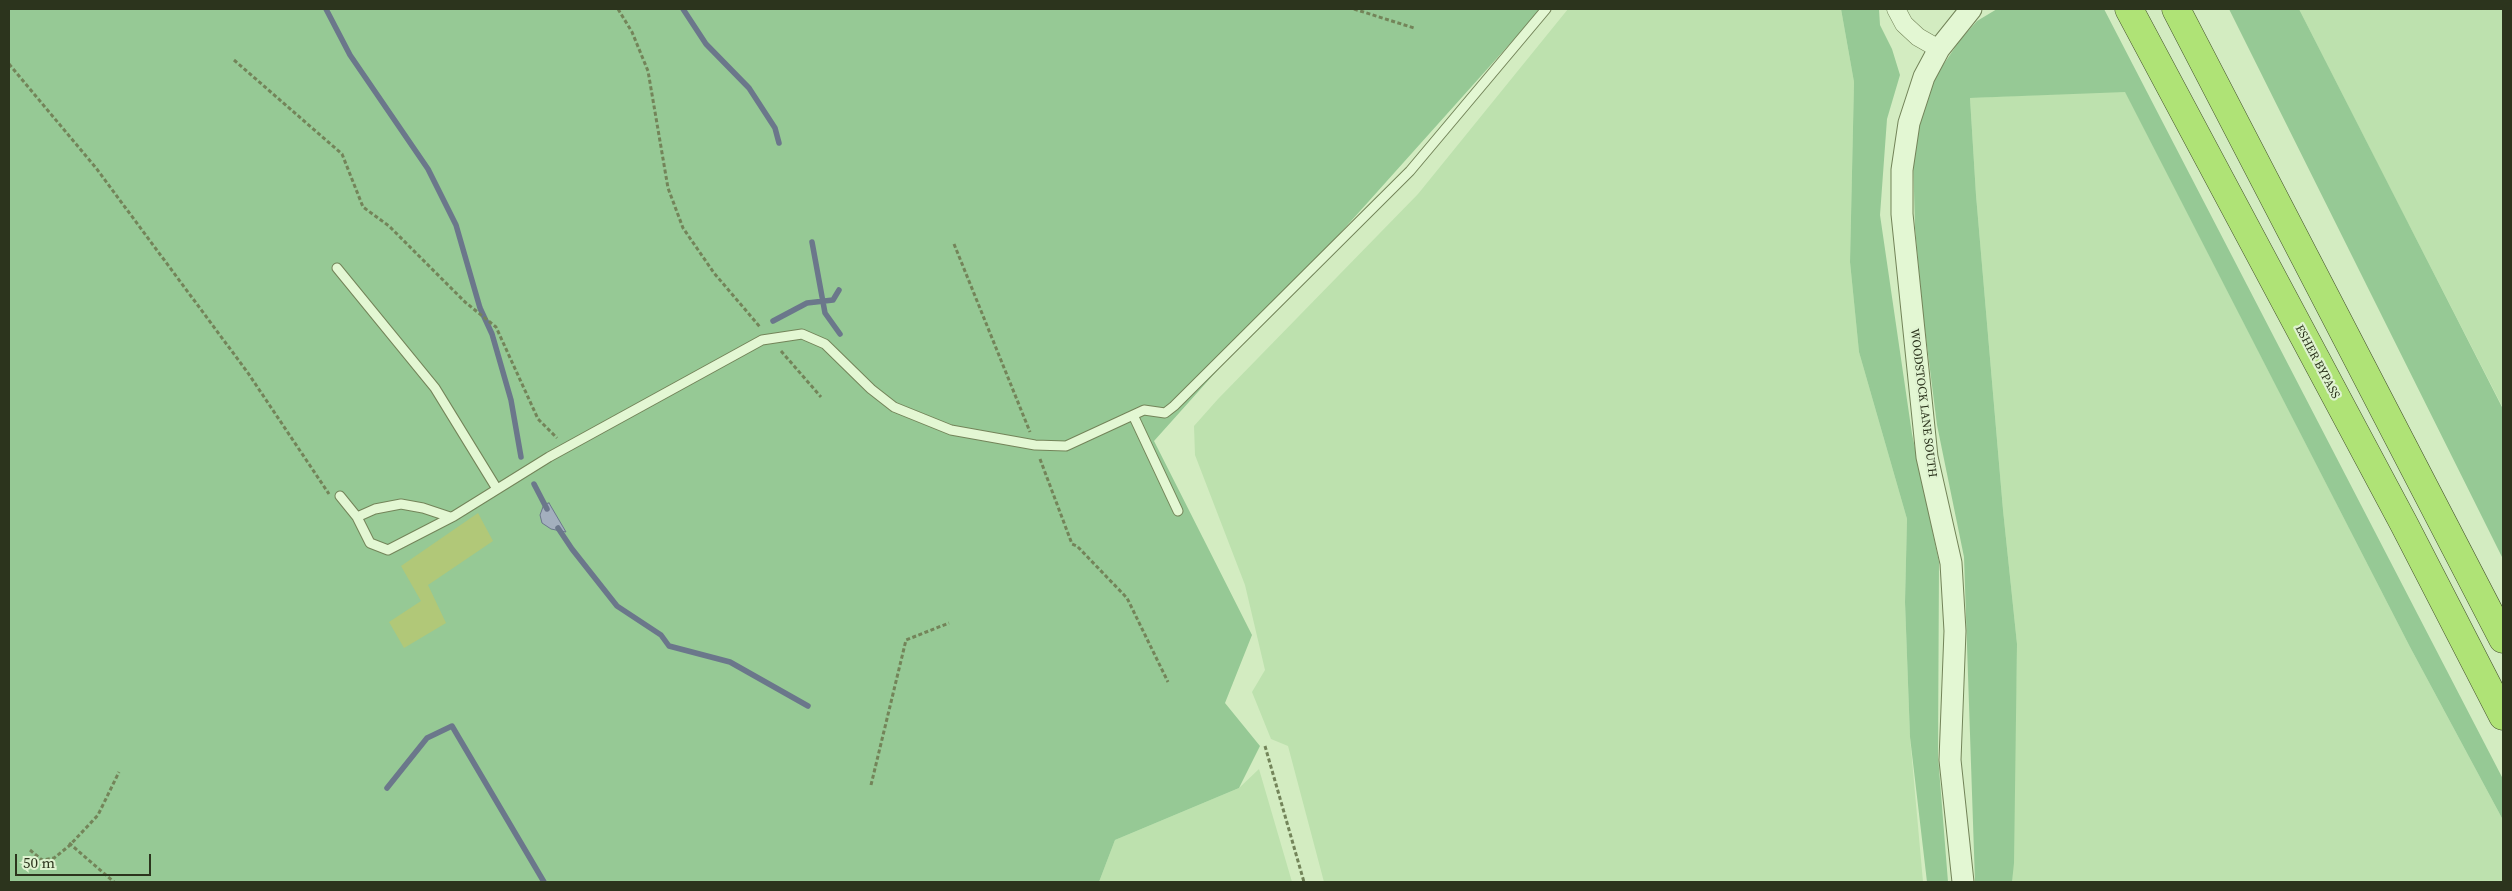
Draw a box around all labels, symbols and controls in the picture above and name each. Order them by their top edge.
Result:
street label: ESHER BYPASS [2291,323,2343,401]
street label: WOODSTOCK LANE SOUTH [1907,328,1939,478]
scale bar [18,844,154,876]
text: 50 m [23,852,55,873]

